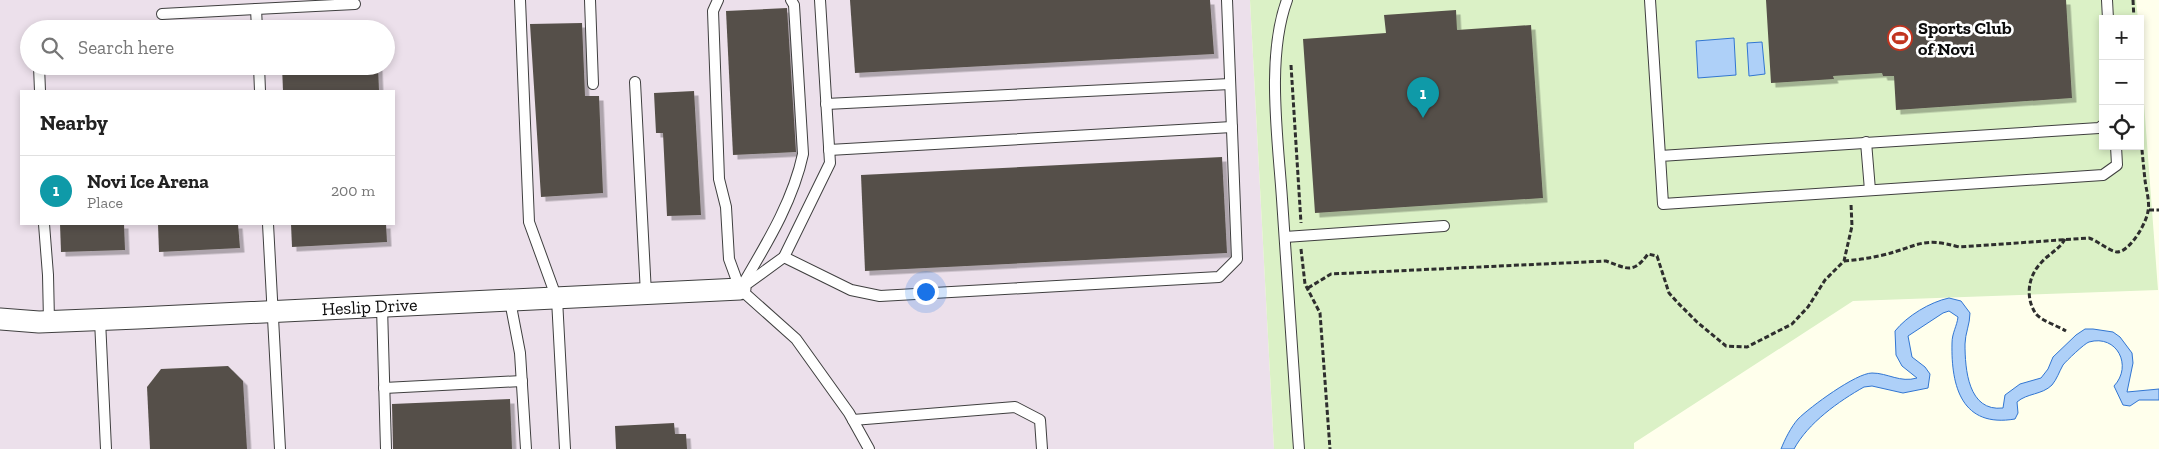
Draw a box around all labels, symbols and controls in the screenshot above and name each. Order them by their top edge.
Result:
map controls [2099,15,2144,150]
button: + [2099,15,2144,60]
place label: Sports Club of Novi [1918,17,2012,60]
search box [20,20,395,75]
sports icon: Sports Club of Novi [1887,25,1913,51]
icon: search [38,34,66,62]
text: Search here [78,36,174,59]
button: − [2099,60,2144,105]
pin: 1 [1407,77,1439,118]
button: locate [2099,105,2144,150]
text: Nearby [40,110,108,135]
text: Novi Ice Arena [87,170,209,193]
text: 1 [53,181,59,200]
text: 200 m [331,181,375,200]
text: Place [87,193,123,212]
your location [913,279,939,305]
street label: Heslip Drive [321,294,418,320]

